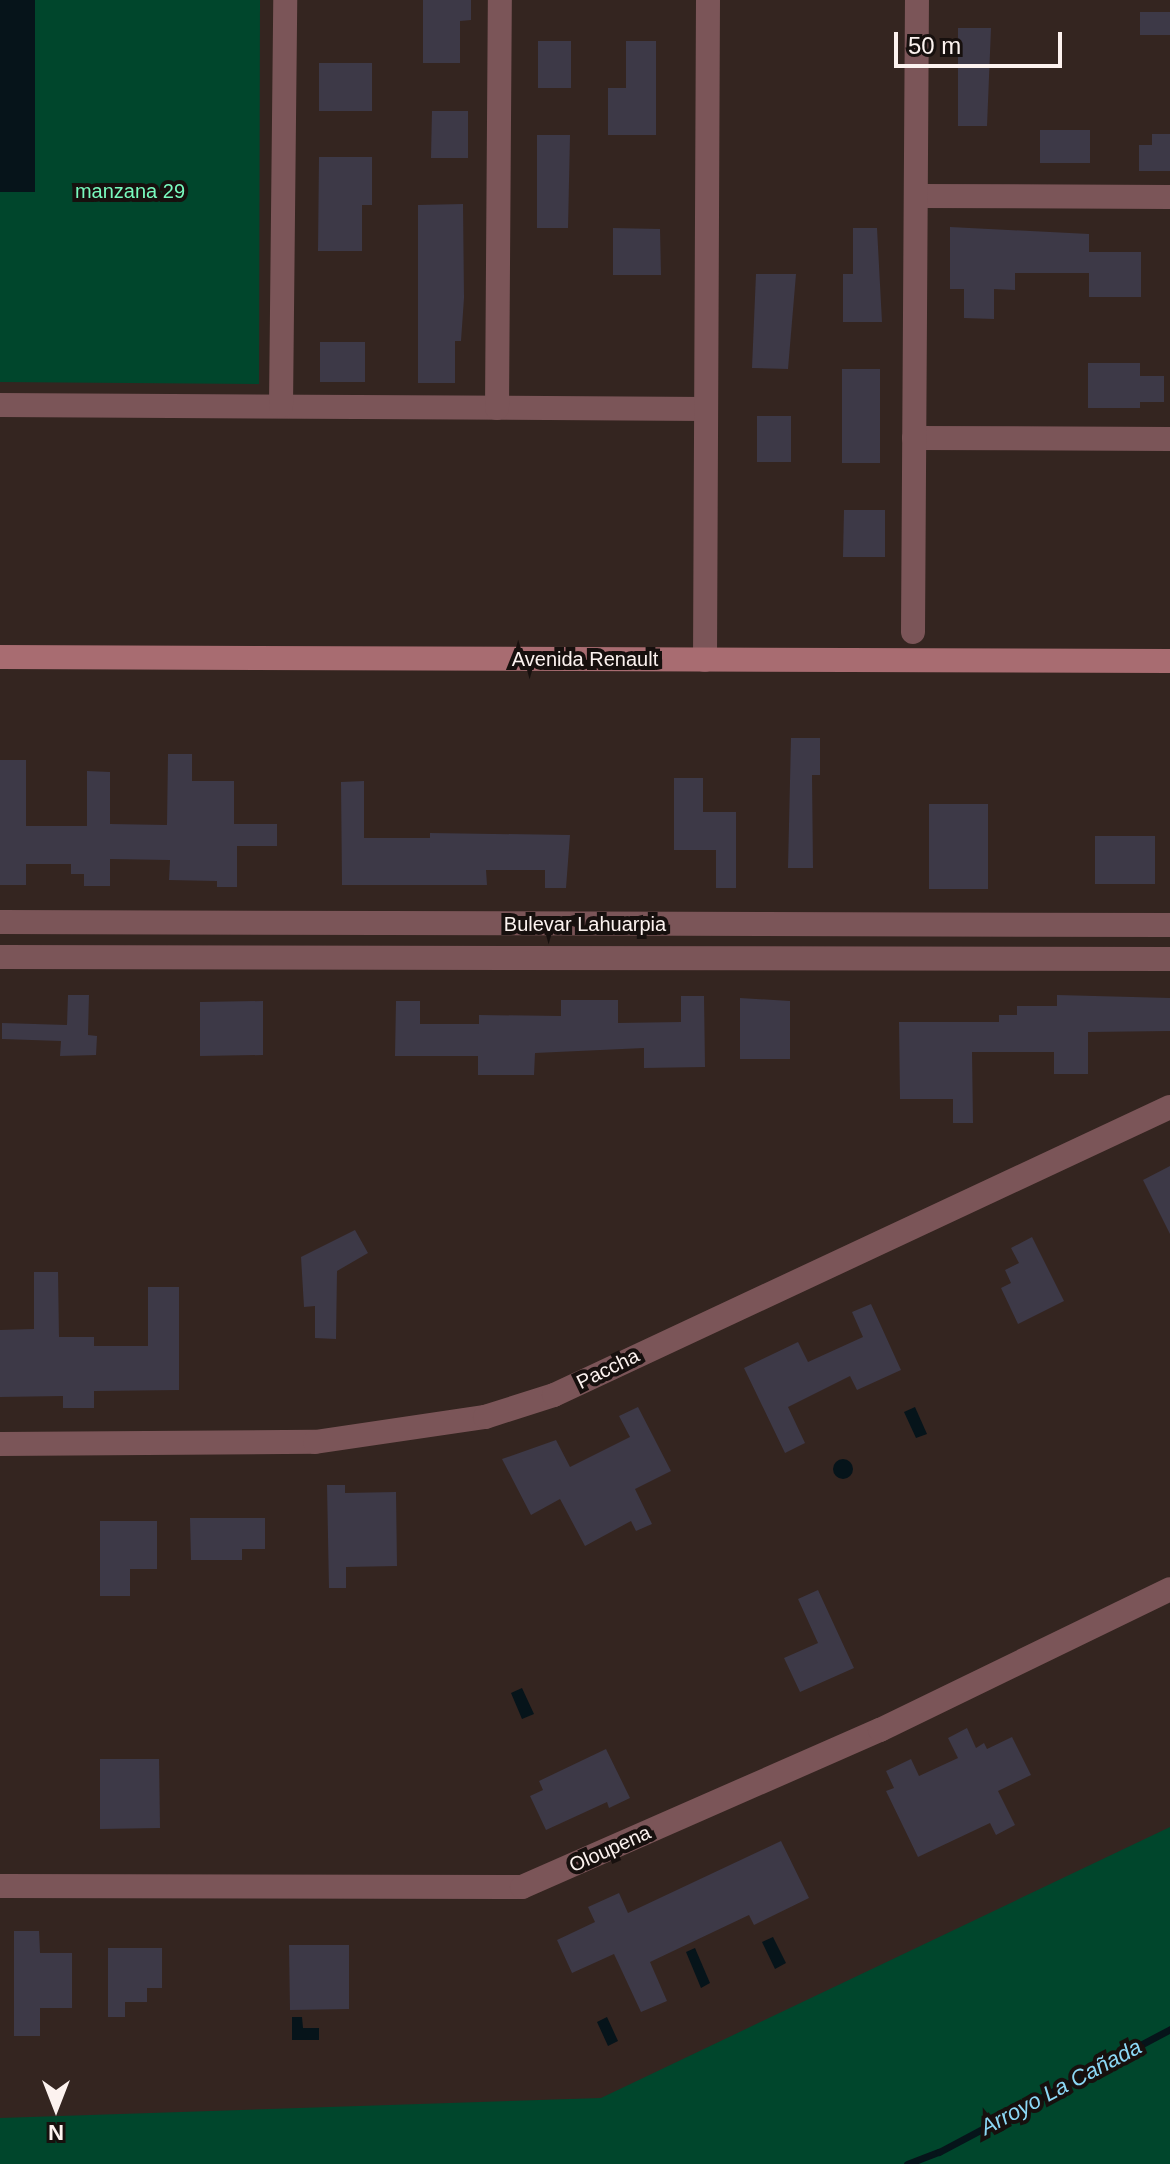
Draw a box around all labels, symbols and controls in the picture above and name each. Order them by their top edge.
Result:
scale bar [898,16,1066,66]
text: 50 m [908,32,961,59]
park label: manzana 29 [75,179,185,203]
street label: Avenida Renault [512,647,658,671]
street label: Bulevar Lahuarpia [504,912,666,936]
street label: Paccha [573,1344,643,1394]
street label: Oloupena [565,1820,655,1878]
water label: Arroyo La Cañada [976,2033,1146,2141]
north arrow [16,2068,96,2148]
text: N [48,2120,64,2145]

